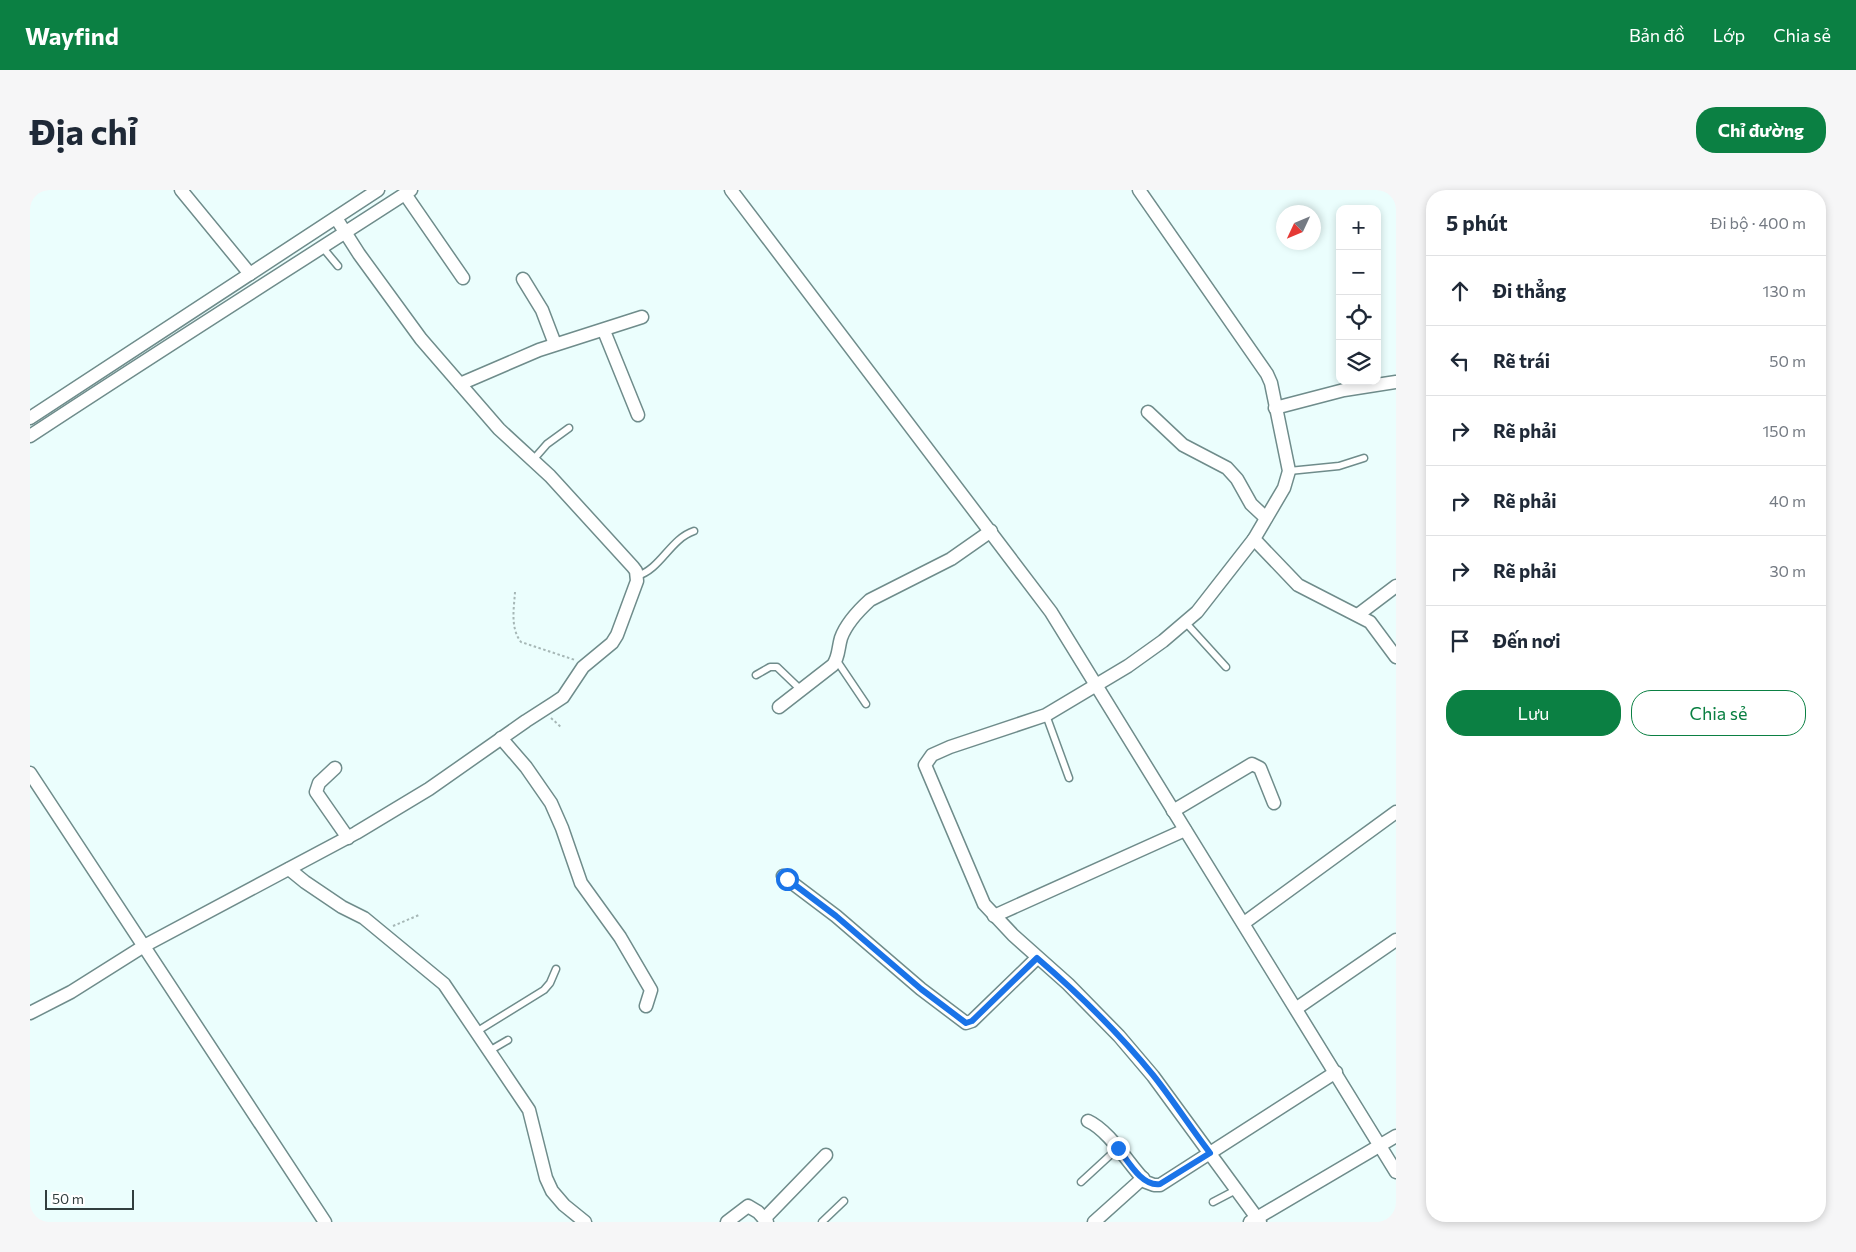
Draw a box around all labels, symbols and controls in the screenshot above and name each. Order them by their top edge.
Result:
text: Wayfind [25,21,119,50]
text: Bản đồ [1629,24,1685,46]
text: Lớp [1713,24,1745,46]
text: Chia sẻ [1773,24,1831,46]
button: Chỉ đường [1696,107,1826,153]
text: Địa chỉ [30,109,138,152]
north arrow [1276,205,1321,250]
map controls [1336,205,1381,385]
button: + [1336,205,1381,250]
text: 5 phút [1446,210,1508,235]
text: Đi bộ · 400 m [1711,213,1806,232]
button: − [1336,250,1381,295]
icon: ahead [1446,277,1474,305]
text: Đi thẳng [1493,279,1566,302]
text: 130 m [1763,281,1806,300]
button: locate [1336,295,1381,340]
button: layers [1336,340,1381,385]
icon: left [1446,347,1474,375]
text: Rẽ trái [1493,349,1550,372]
text: 50 m [1769,351,1806,370]
icon: right [1446,417,1474,445]
text: Rẽ phải [1493,419,1557,442]
text: 150 m [1763,421,1806,440]
icon: right [1446,487,1474,515]
text: Rẽ phải [1493,489,1557,512]
text: 40 m [1769,491,1806,510]
icon: right [1446,557,1474,585]
text: Rẽ phải [1493,559,1557,582]
text: 30 m [1769,561,1806,580]
icon: arrive [1446,627,1474,655]
text: Đến nơi [1493,629,1561,652]
button: Lưu [1446,690,1621,736]
button: Chia sẻ [1631,690,1806,736]
route start [776,868,799,891]
route end [1107,1137,1130,1160]
scale bar [45,1187,134,1210]
text: 50 m [52,1190,84,1207]

